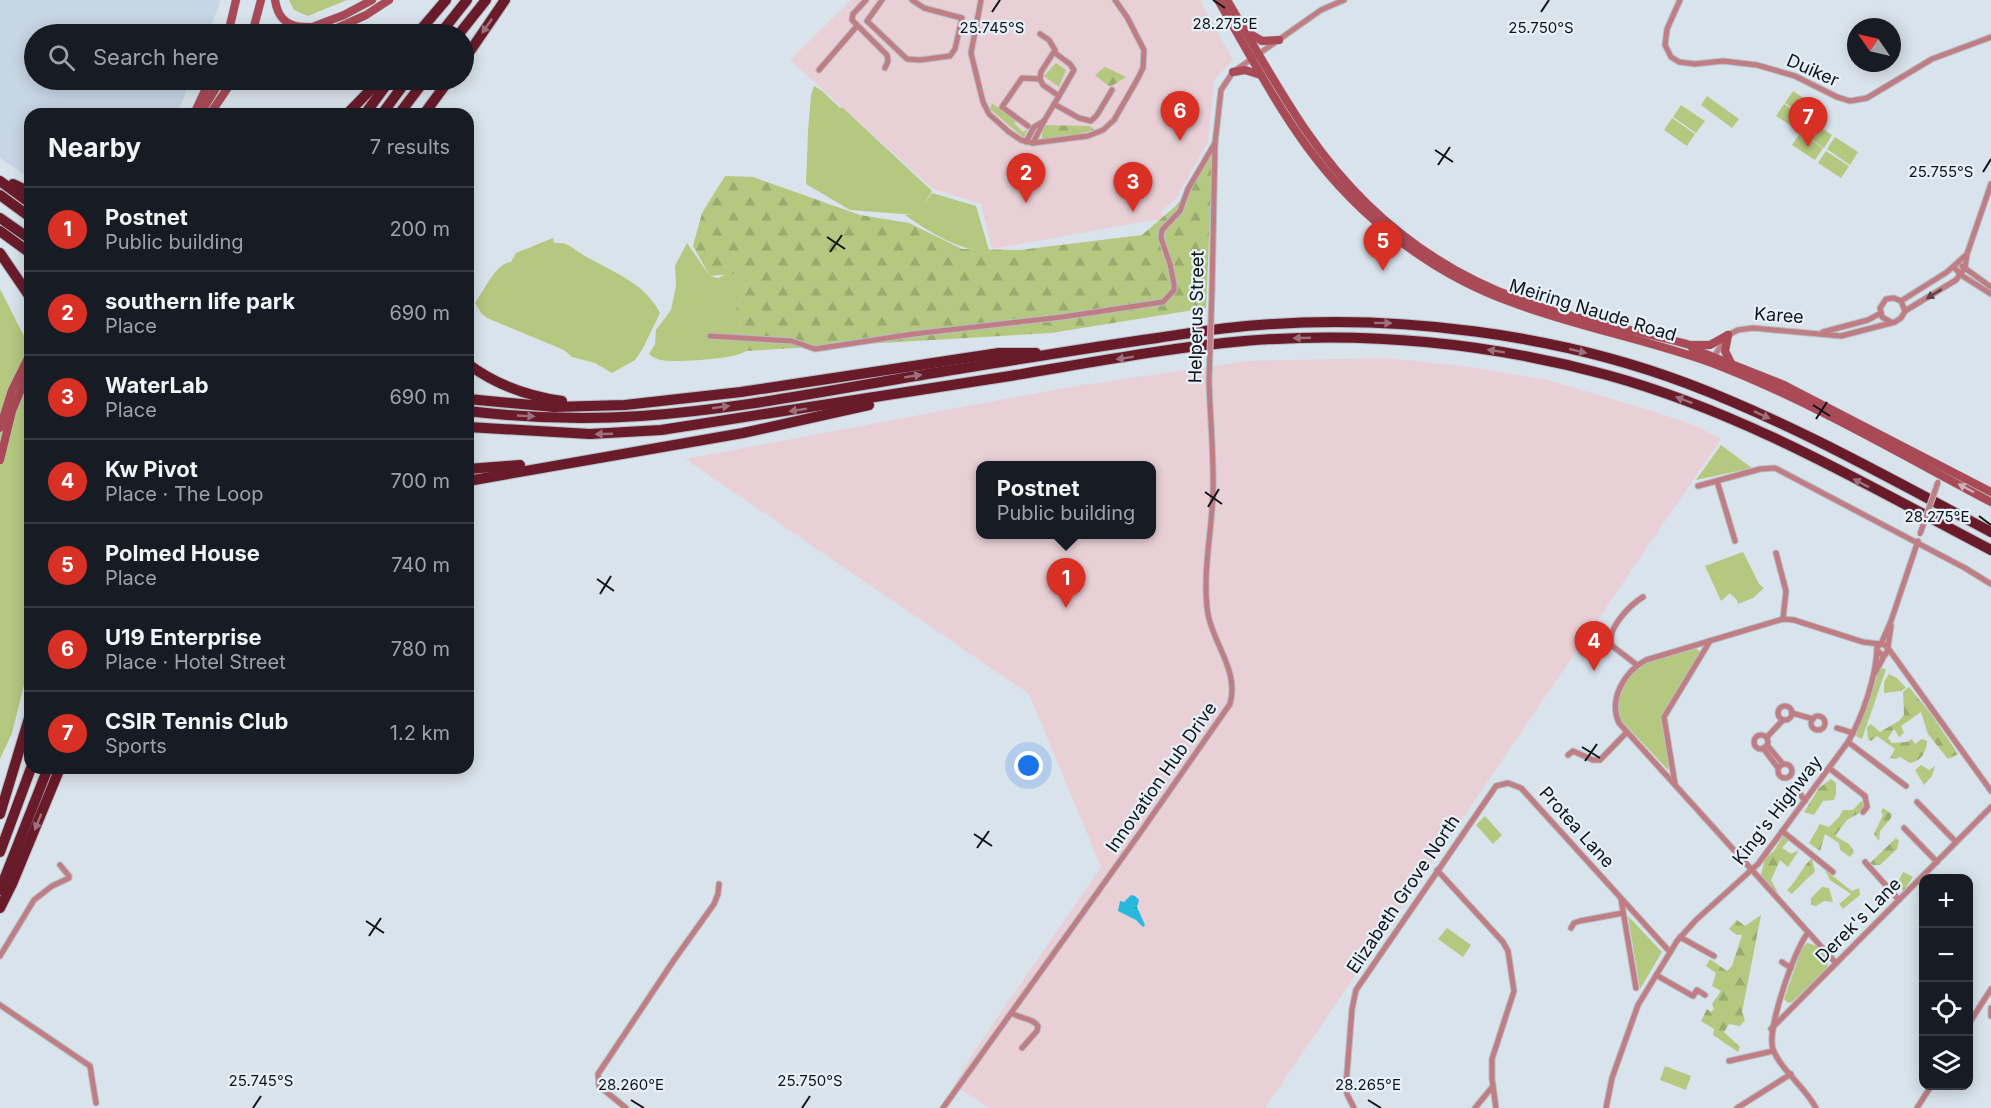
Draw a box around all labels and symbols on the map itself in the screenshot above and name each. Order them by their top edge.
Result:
text: 28.275°E [1193,14,1257,33]
one-way arrow [481,17,493,33]
text: 25.745°S [960,18,1024,37]
text: 25.750°S [1508,18,1574,37]
north arrow [1847,18,1901,72]
street label: Duiker [1784,49,1842,91]
pin: 6 [1160,92,1200,141]
pin: 7 [1788,98,1828,147]
pin: 2 [1006,154,1046,203]
pin: 3 [1114,162,1152,212]
text: 25.755°S [1908,162,1974,181]
pin: 5 [1364,222,1402,271]
street label: Helperus Street [1184,250,1208,383]
street label: Meiring Naude Road [1507,275,1679,345]
one-way arrow [1926,289,1942,300]
street label: Karee [1753,303,1805,327]
one-way arrow [1374,319,1393,328]
one-way arrow [1292,334,1311,343]
one-way arrow [1486,346,1505,355]
one-way arrow [1569,347,1588,356]
one-way arrow [1115,353,1134,362]
one-way arrow [904,372,923,381]
one-way arrow [1675,395,1693,405]
one-way arrow [711,403,730,412]
one-way arrow [788,405,807,414]
one-way arrow [1753,410,1770,419]
one-way arrow [517,411,536,421]
one-way arrow [595,429,614,438]
one-way arrow [1852,478,1869,487]
one-way arrow [1957,484,1974,493]
text: 28.275°E [1905,507,1969,526]
pin: 1 [1046,558,1086,608]
pin: 4 [1574,622,1614,671]
street label: Innovation Hub Drive [1101,698,1221,856]
your location [1014,751,1043,780]
street label: King's Highway [1728,751,1826,869]
street label: Protea Lane [1535,782,1619,872]
street label: Elizabeth Grove North [1342,811,1464,977]
one-way arrow [33,813,42,831]
street label: Derek's Lane [1811,873,1905,967]
text: 25.745°S [229,1071,293,1090]
text: 25.750°S [777,1071,843,1090]
text: 28.260°E [598,1075,664,1094]
text: 28.265°E [1335,1075,1401,1094]

